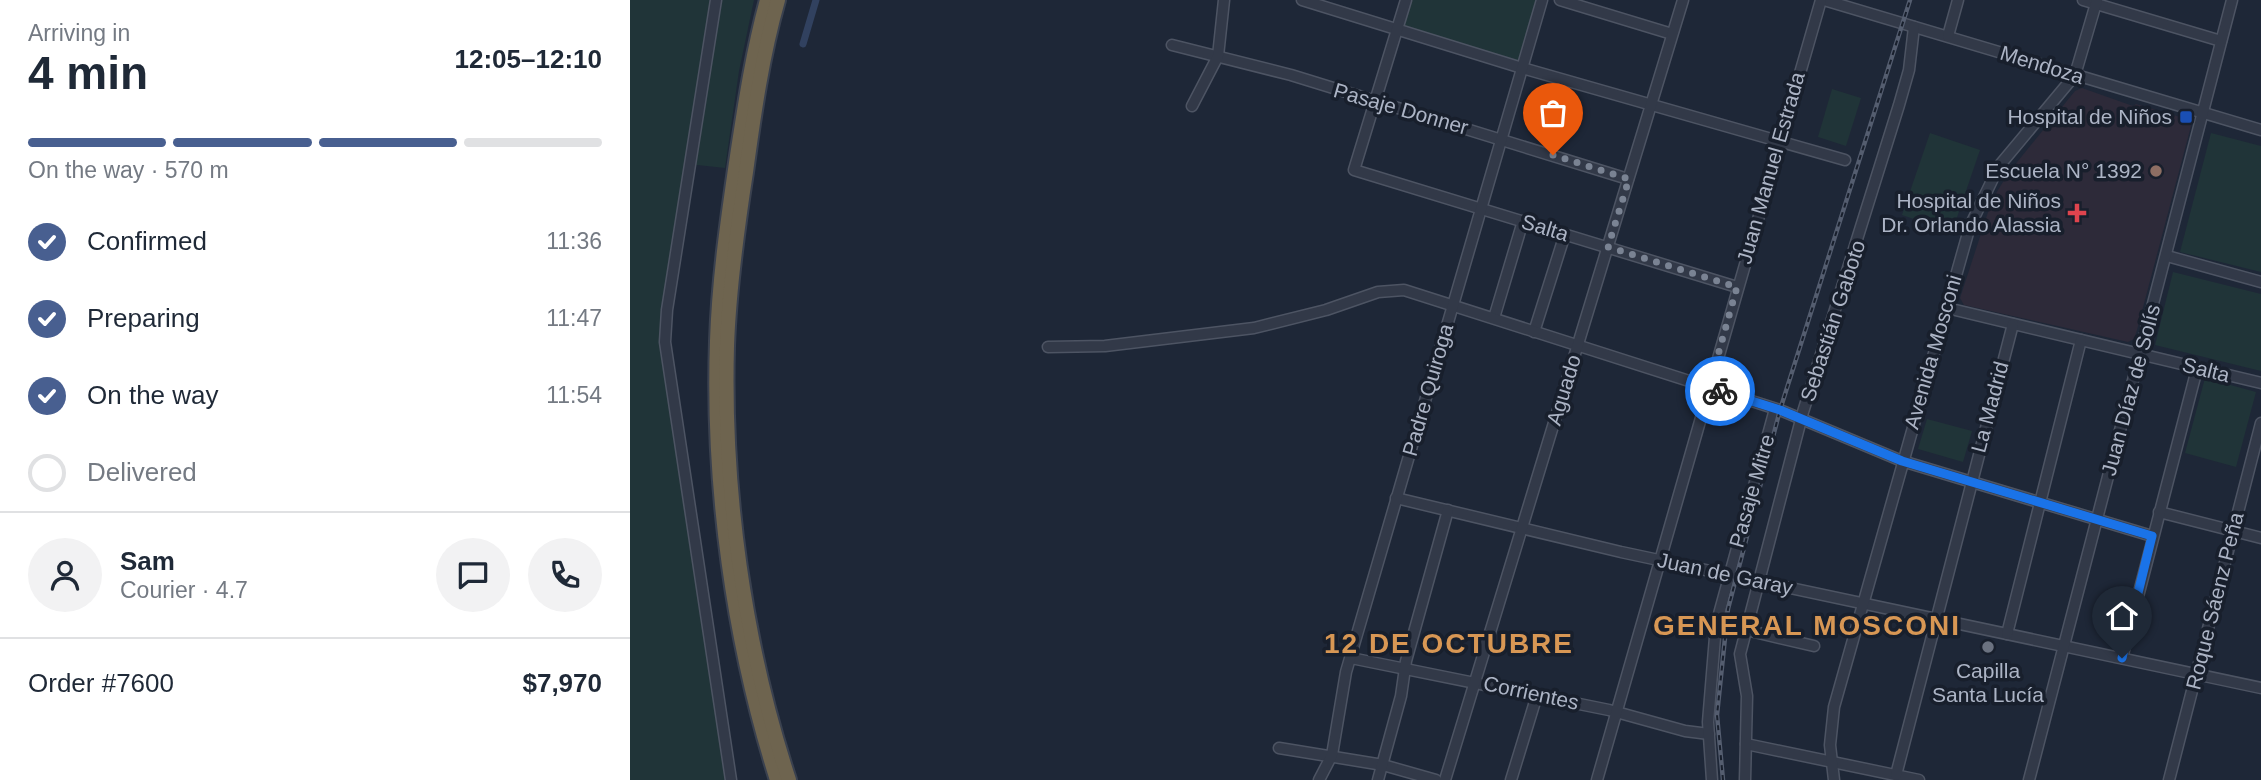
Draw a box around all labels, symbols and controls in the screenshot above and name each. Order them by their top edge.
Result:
text: Arriving in [28,20,130,46]
street label: Mendoza [1997,41,2087,88]
text: 12:05–12:10 [455,44,602,74]
text: 4 min [28,47,148,99]
street label: Juan Manuel Estrada [1732,69,1809,266]
street label: Pasaje Donner [1331,78,1471,139]
pin [1523,83,1583,155]
icon: bag [1534,94,1572,132]
place label: Hospital de Niños [2007,105,2172,128]
marker: Hospital de Niños [2178,109,2194,125]
text: On the way · 570 m [28,157,229,183]
place label: Escuela N° 1392 [1985,159,2142,182]
marker: Escuela N° 1392 [2148,163,2164,179]
place label: Hospital de Niños Dr. Orlando Alassia [1881,189,2061,236]
marker: Hospital de Niños Dr. Orlando Alassia [2067,203,2087,223]
street label: Salta [1519,210,1572,246]
icon: check [28,223,66,261]
text: Confirmed [87,226,207,256]
text: 11:36 [546,228,602,254]
street label: Sebastián Gaboto [1796,237,1869,404]
street label: Avenida Mosconi [1899,272,1966,432]
icon: check [28,300,66,338]
street label: Juan Díaz de Solís [2097,302,2164,478]
text: Preparing [87,303,200,333]
text: 11:47 [546,305,602,331]
street label: Padre Quiroga [1398,321,1457,459]
street label: Aguado [1542,352,1585,428]
street label: Salta [2180,353,2232,387]
courier [1685,356,1755,426]
street label: La Madrid [1966,359,2013,455]
icon: bike [1701,372,1739,410]
icon: check [28,377,66,415]
text: On the way [87,380,219,410]
text: 11:54 [546,382,602,408]
street label: Pasaje Mitre [1724,432,1779,550]
text: Delivered [87,457,197,487]
street label: Roque Sáenz Peña [2181,509,2248,692]
button: person [28,538,102,612]
button: chat [436,538,510,612]
button: phone [528,538,602,612]
text: Sam [120,546,175,576]
street label: Juan de Garay [1655,548,1795,599]
text: Courier · 4.7 [120,577,248,603]
pin [2092,586,2152,658]
icon: home [2103,597,2141,635]
district label: GENERAL MOSCONI [1653,610,1961,641]
district label: 12 DE OCTUBRE [1324,628,1574,659]
marker: Capilla Santa Lucía [1980,639,1996,655]
place label: Capilla Santa Lucía [1932,659,2044,706]
text: Order #7600 [28,668,174,698]
text: $7,970 [522,668,602,698]
street label: Corrientes [1481,671,1581,714]

